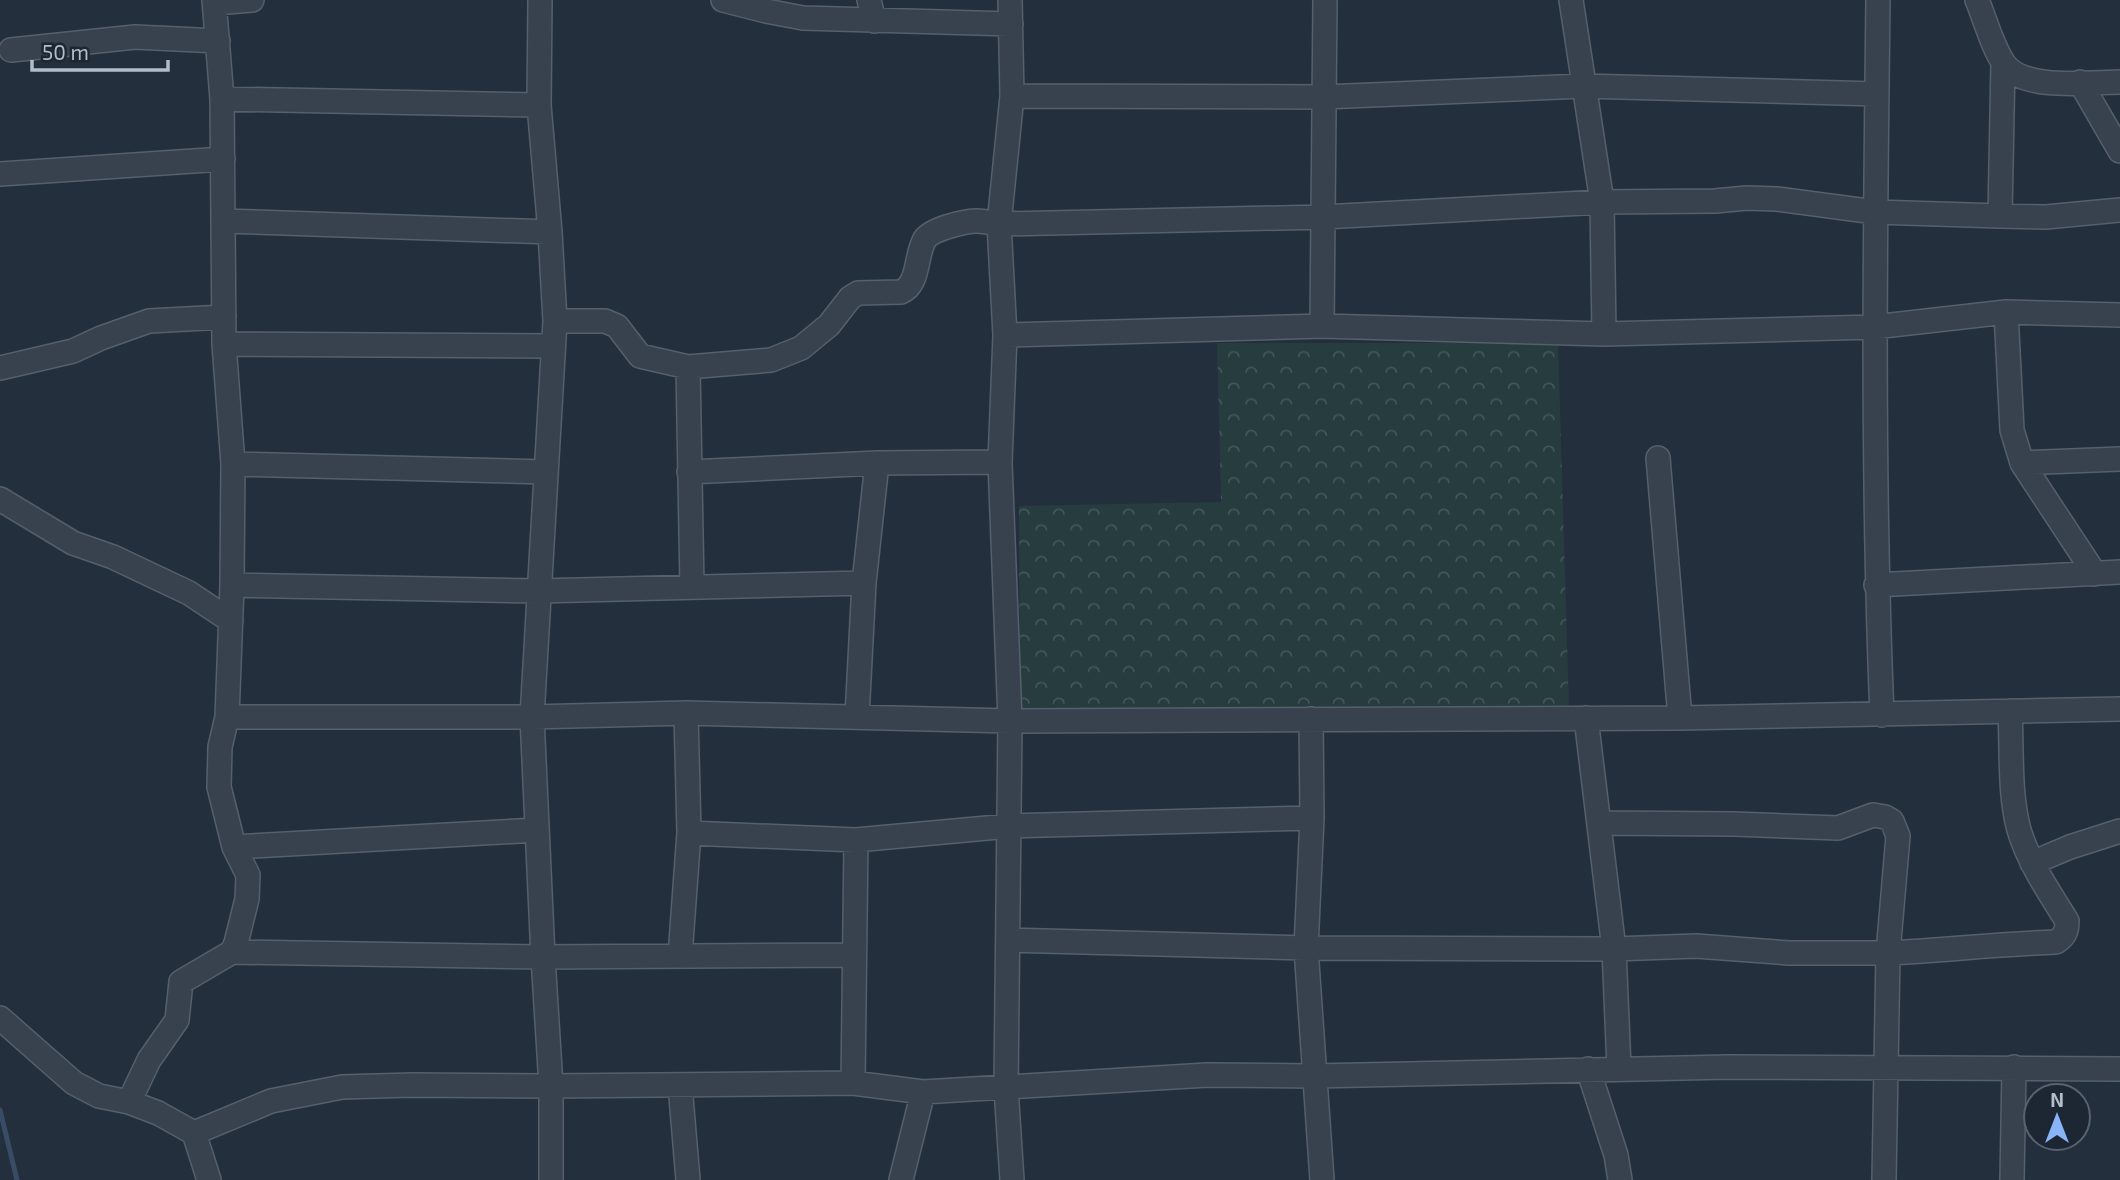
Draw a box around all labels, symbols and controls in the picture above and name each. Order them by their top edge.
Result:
scale bar [32,28,168,72]
text: 50 m [42,39,89,64]
north arrow [2022,1082,2092,1152]
text: N [2050,1088,2064,1111]

